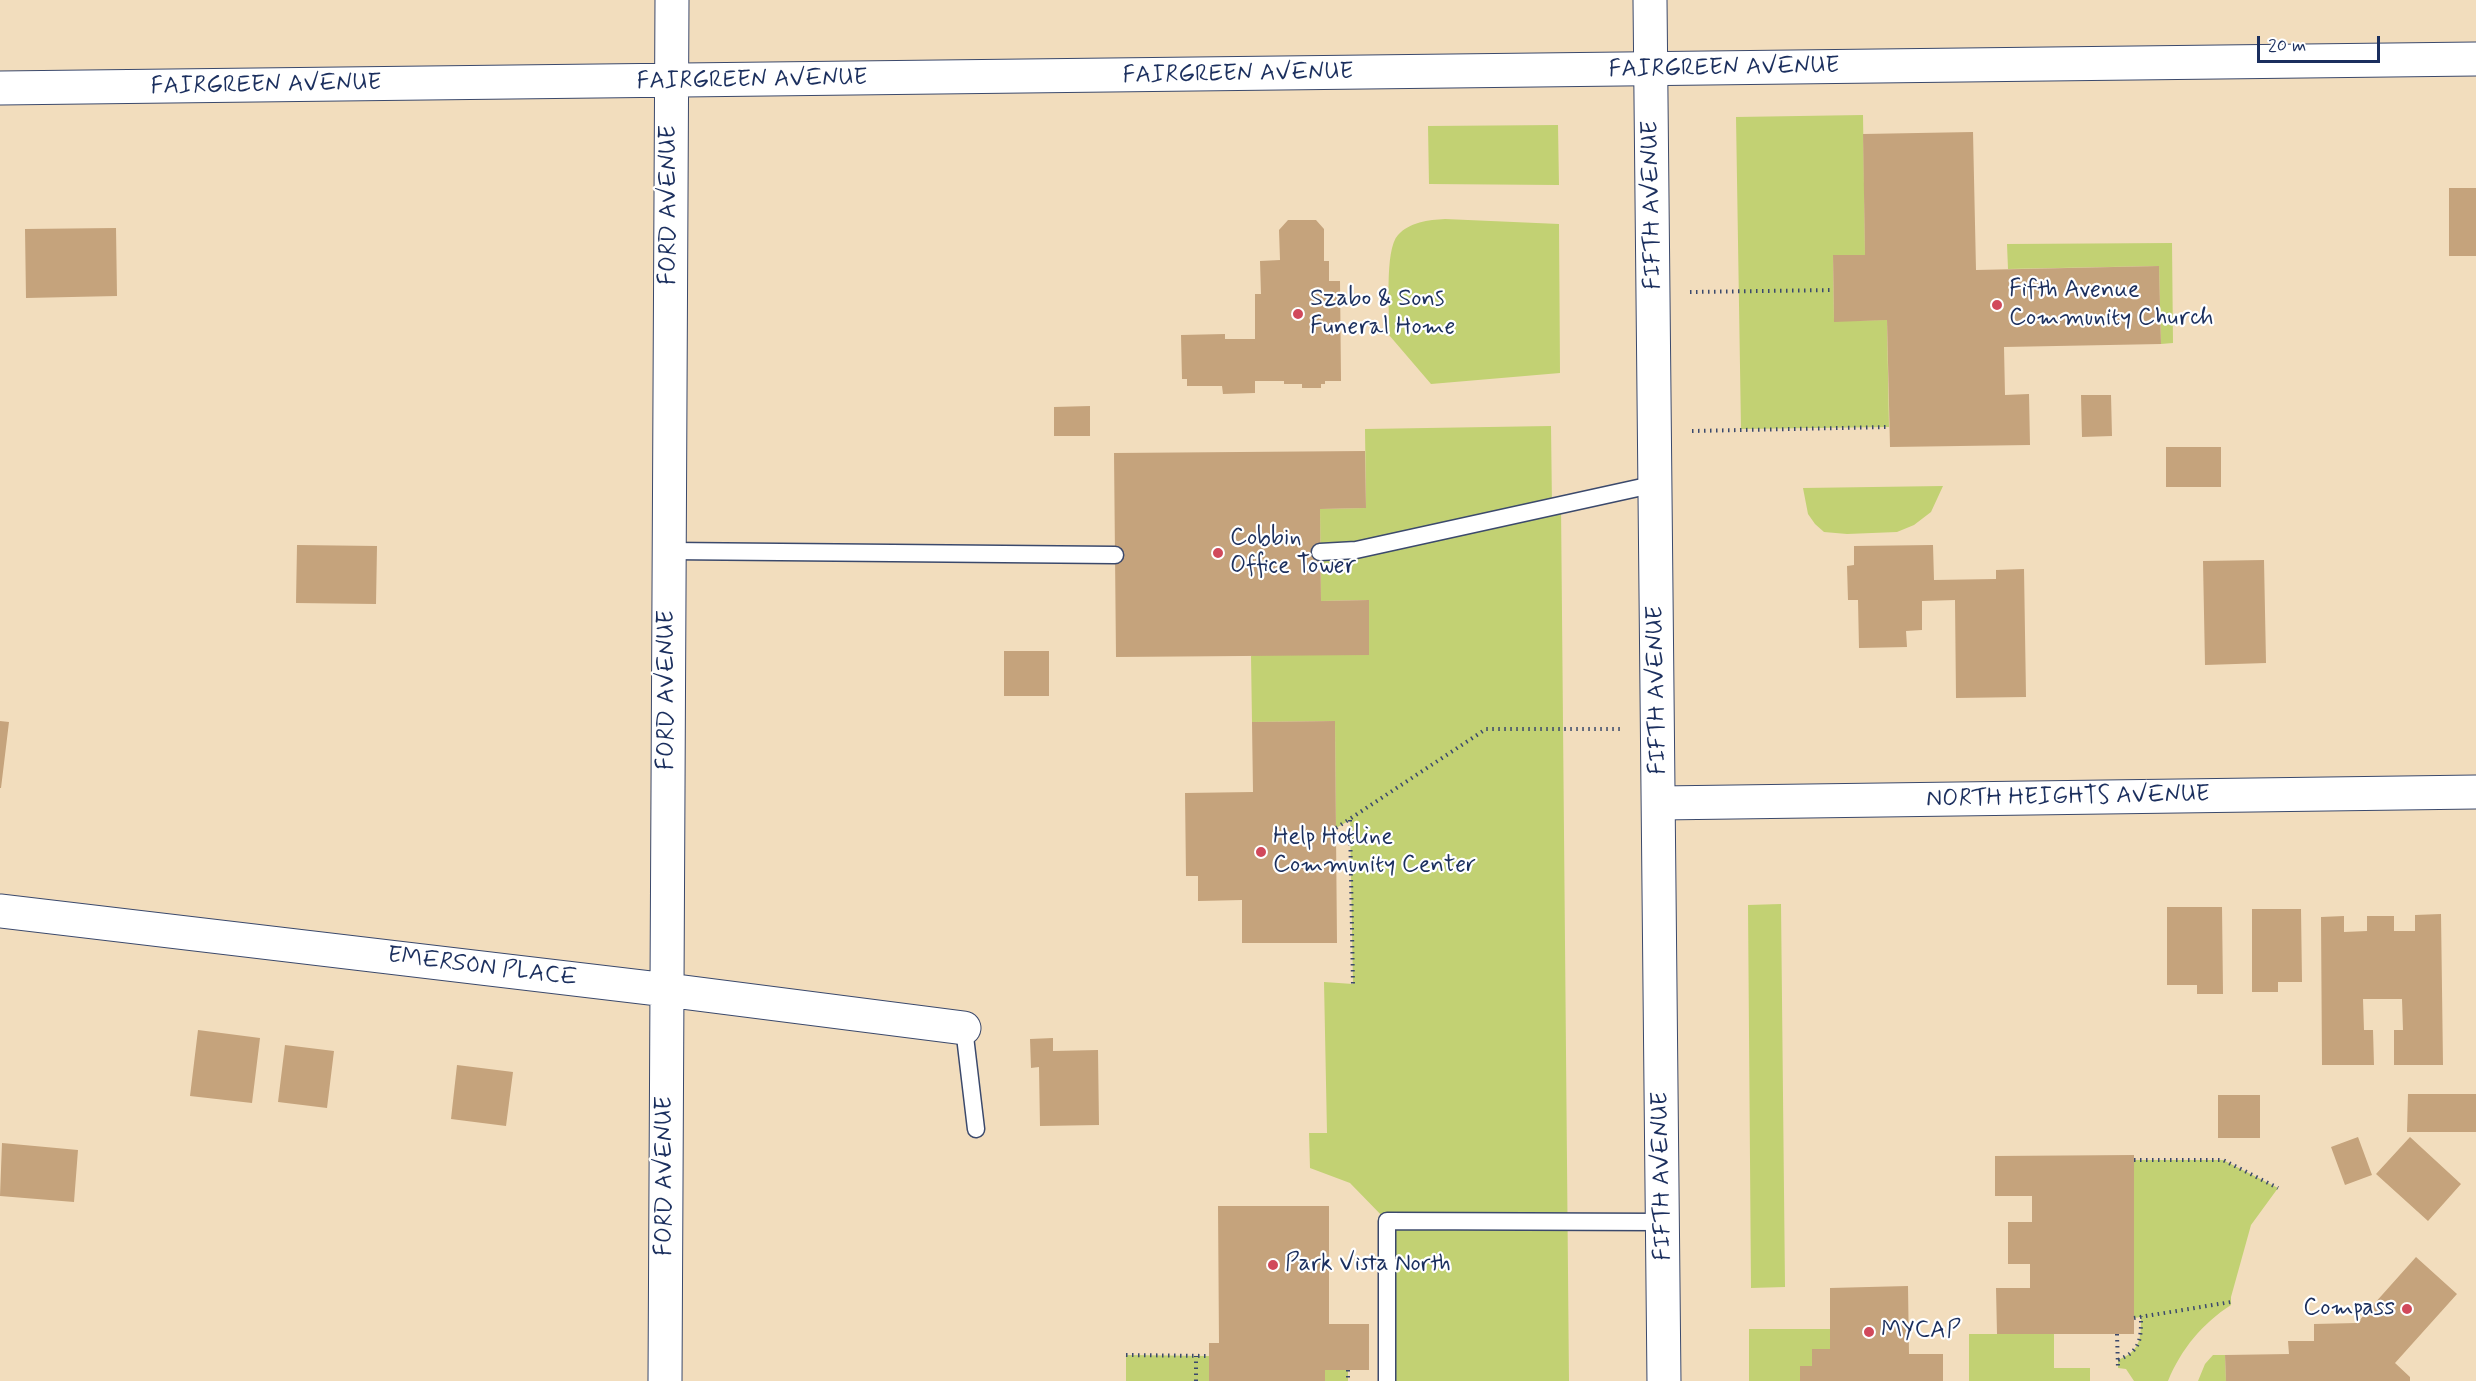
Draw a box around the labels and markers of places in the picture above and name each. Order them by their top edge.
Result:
place label: Fifth Avenue Community Church [2009,277,2214,333]
place label: Szabo & Sons Funeral Home [1310,286,1455,342]
marker: Fifth Avenue Community Church [1990,298,2004,312]
marker: Szabo & Sons Funeral Home [1291,307,1305,321]
place label: Cobbin Office Tower [1230,525,1356,581]
marker: Cobbin Office Tower [1211,546,1225,560]
place label: Help Hotline Community Center [1273,824,1476,880]
marker: Help Hotline Community Center [1254,845,1268,859]
place label: Park Vista North [1285,1251,1451,1279]
marker: Park Vista North [1266,1258,1280,1272]
place label: Compass [2303,1295,2395,1323]
marker: Compass [2400,1302,2414,1316]
place label: MYCAP [1881,1318,1961,1346]
marker: MYCAP [1862,1325,1876,1339]

